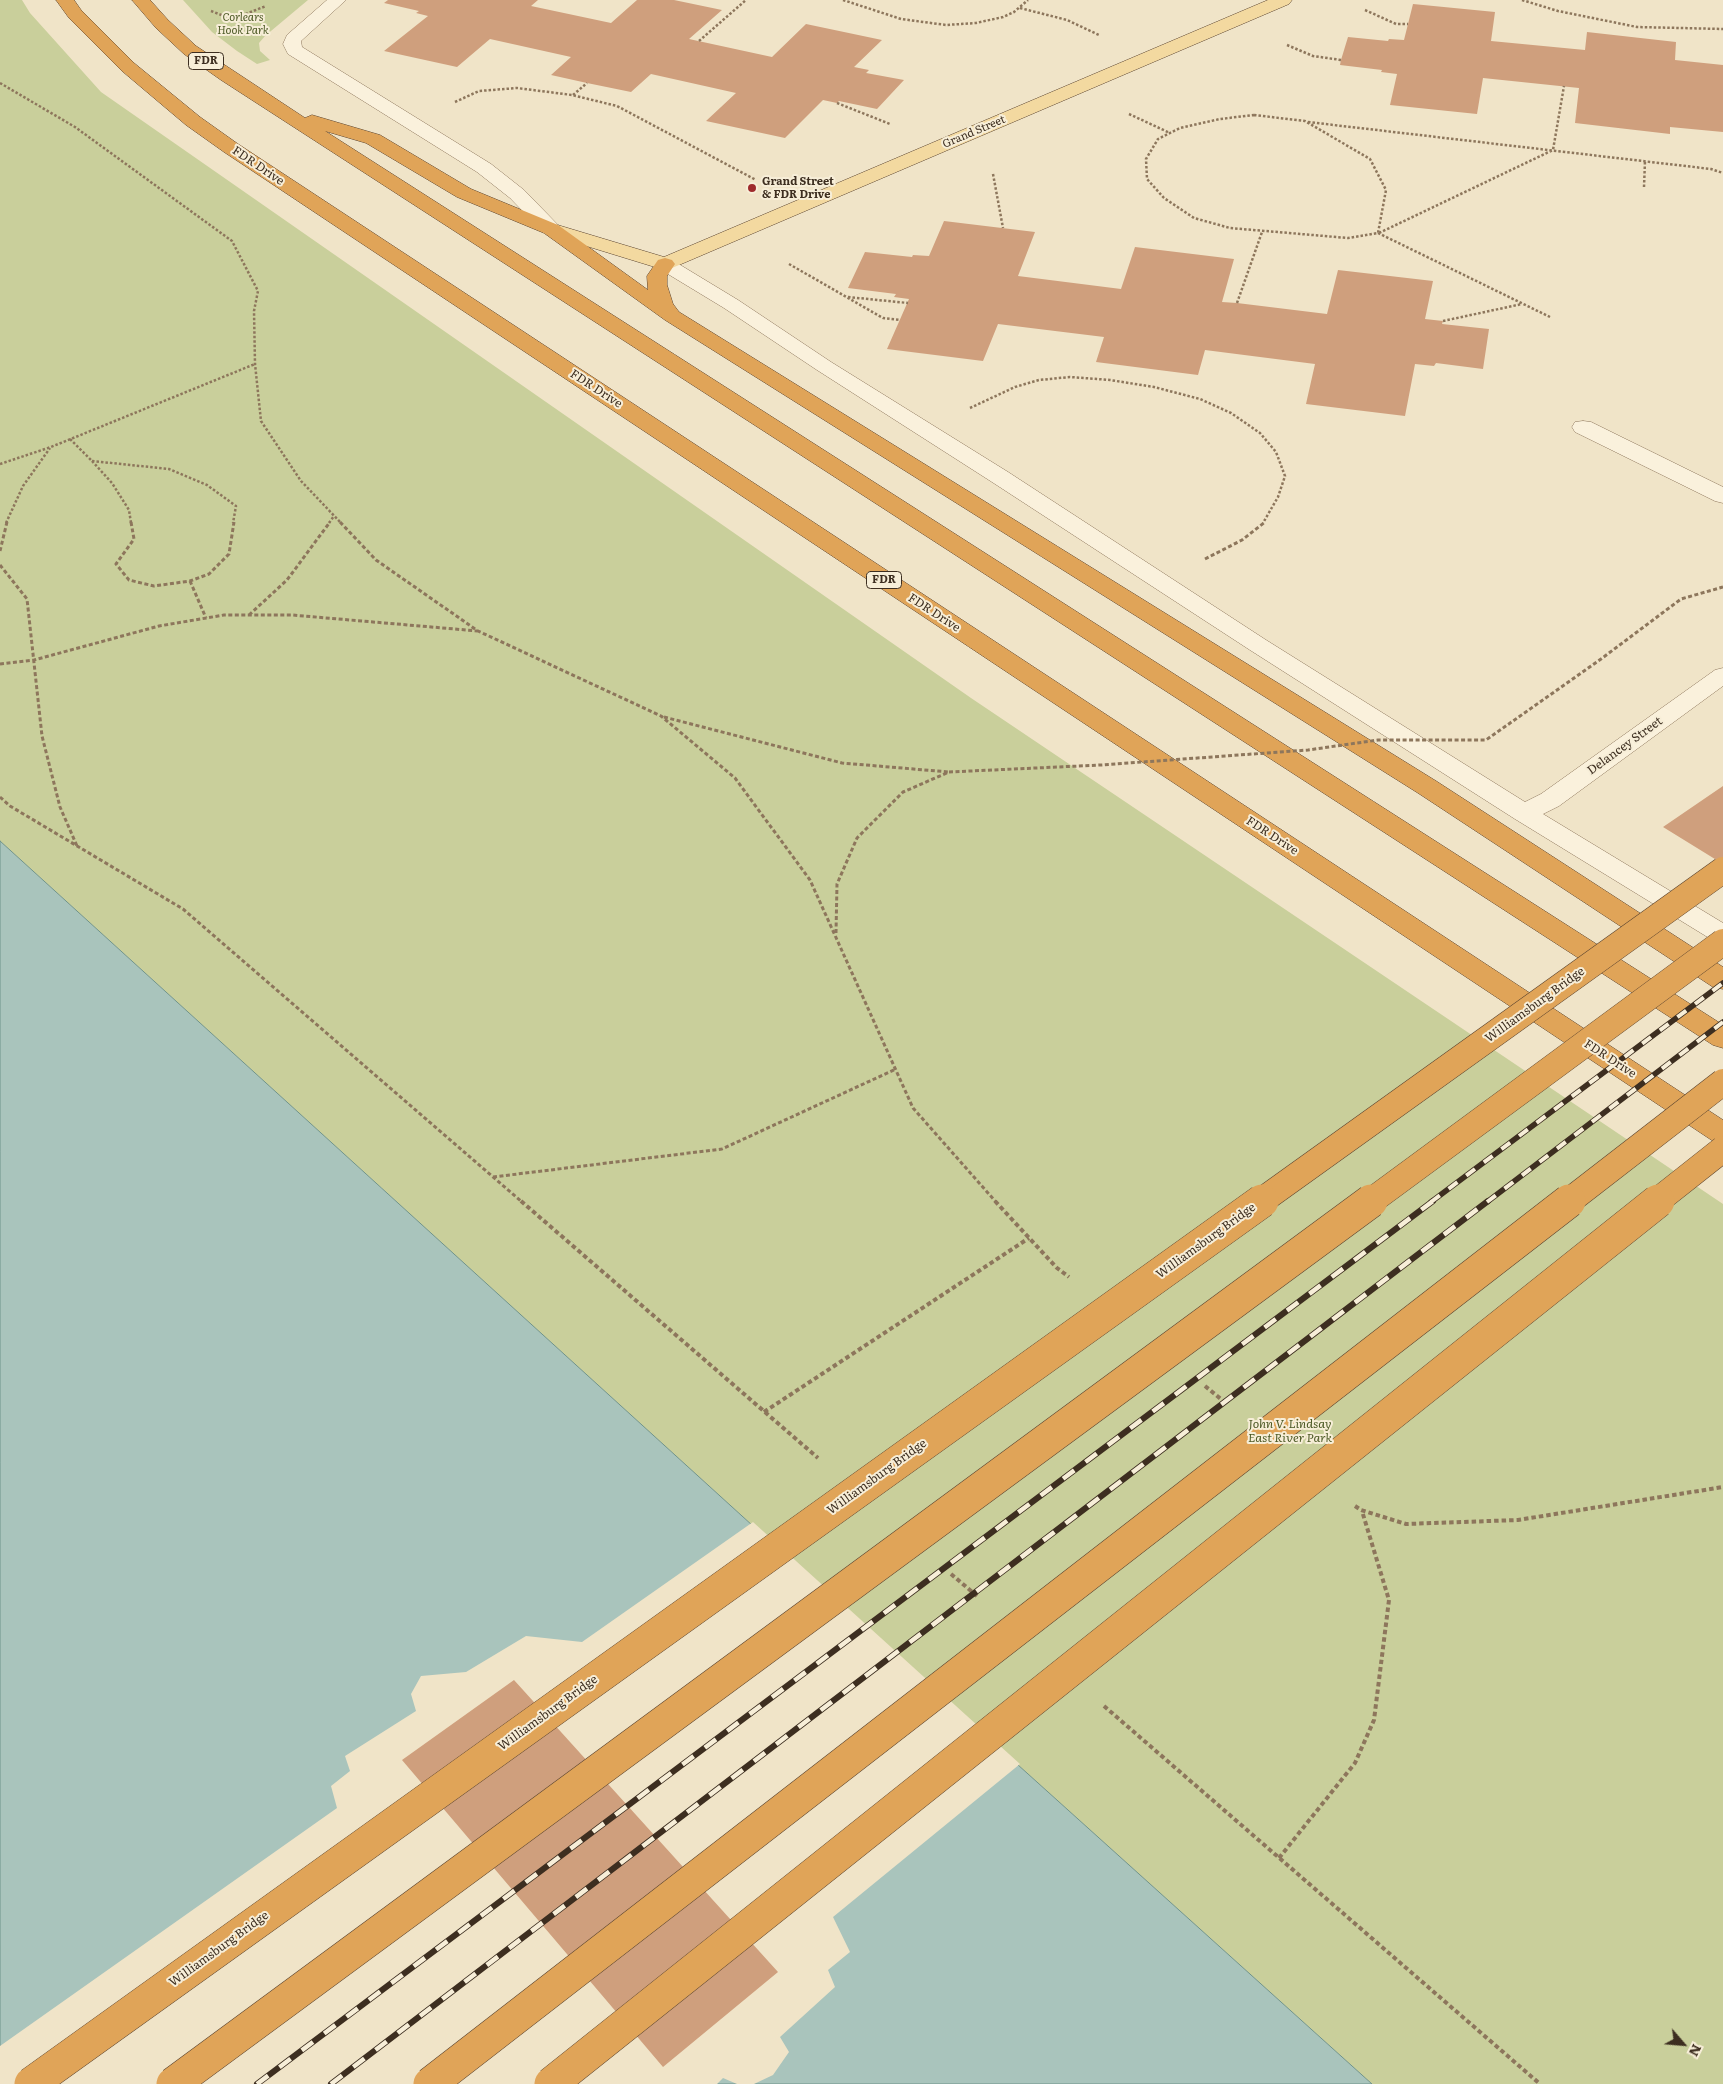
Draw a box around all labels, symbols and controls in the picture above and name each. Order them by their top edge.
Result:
park label: Corlears Hook Park [217,11,269,37]
road number: FDR [188,52,224,70]
street label: Grand Street [941,113,1007,151]
street label: FDR Drive [229,143,287,189]
place label: Grand Street & FDR Drive [762,175,834,201]
marker: Grand Street & FDR Drive [746,182,758,194]
street label: FDR Drive [567,367,625,411]
road number: FDR [866,572,902,588]
street label: FDR Drive [905,591,963,635]
street label: Delancey Street [1585,714,1665,778]
street label: FDR Drive [1243,814,1301,858]
street label: Williamsburg Bridge [1483,964,1587,1046]
street label: FDR Drive [1581,1037,1639,1081]
street label: Williamsburg Bridge [1154,1200,1258,1282]
park label: John V. Lindsay East River Park [1248,1417,1332,1445]
street label: Williamsburg Bridge [825,1436,929,1518]
street label: Williamsburg Bridge [496,1672,600,1754]
street label: Williamsburg Bridge [167,1908,271,1990]
north arrow [1658,2019,1708,2069]
text: N [1685,2041,1708,2061]

